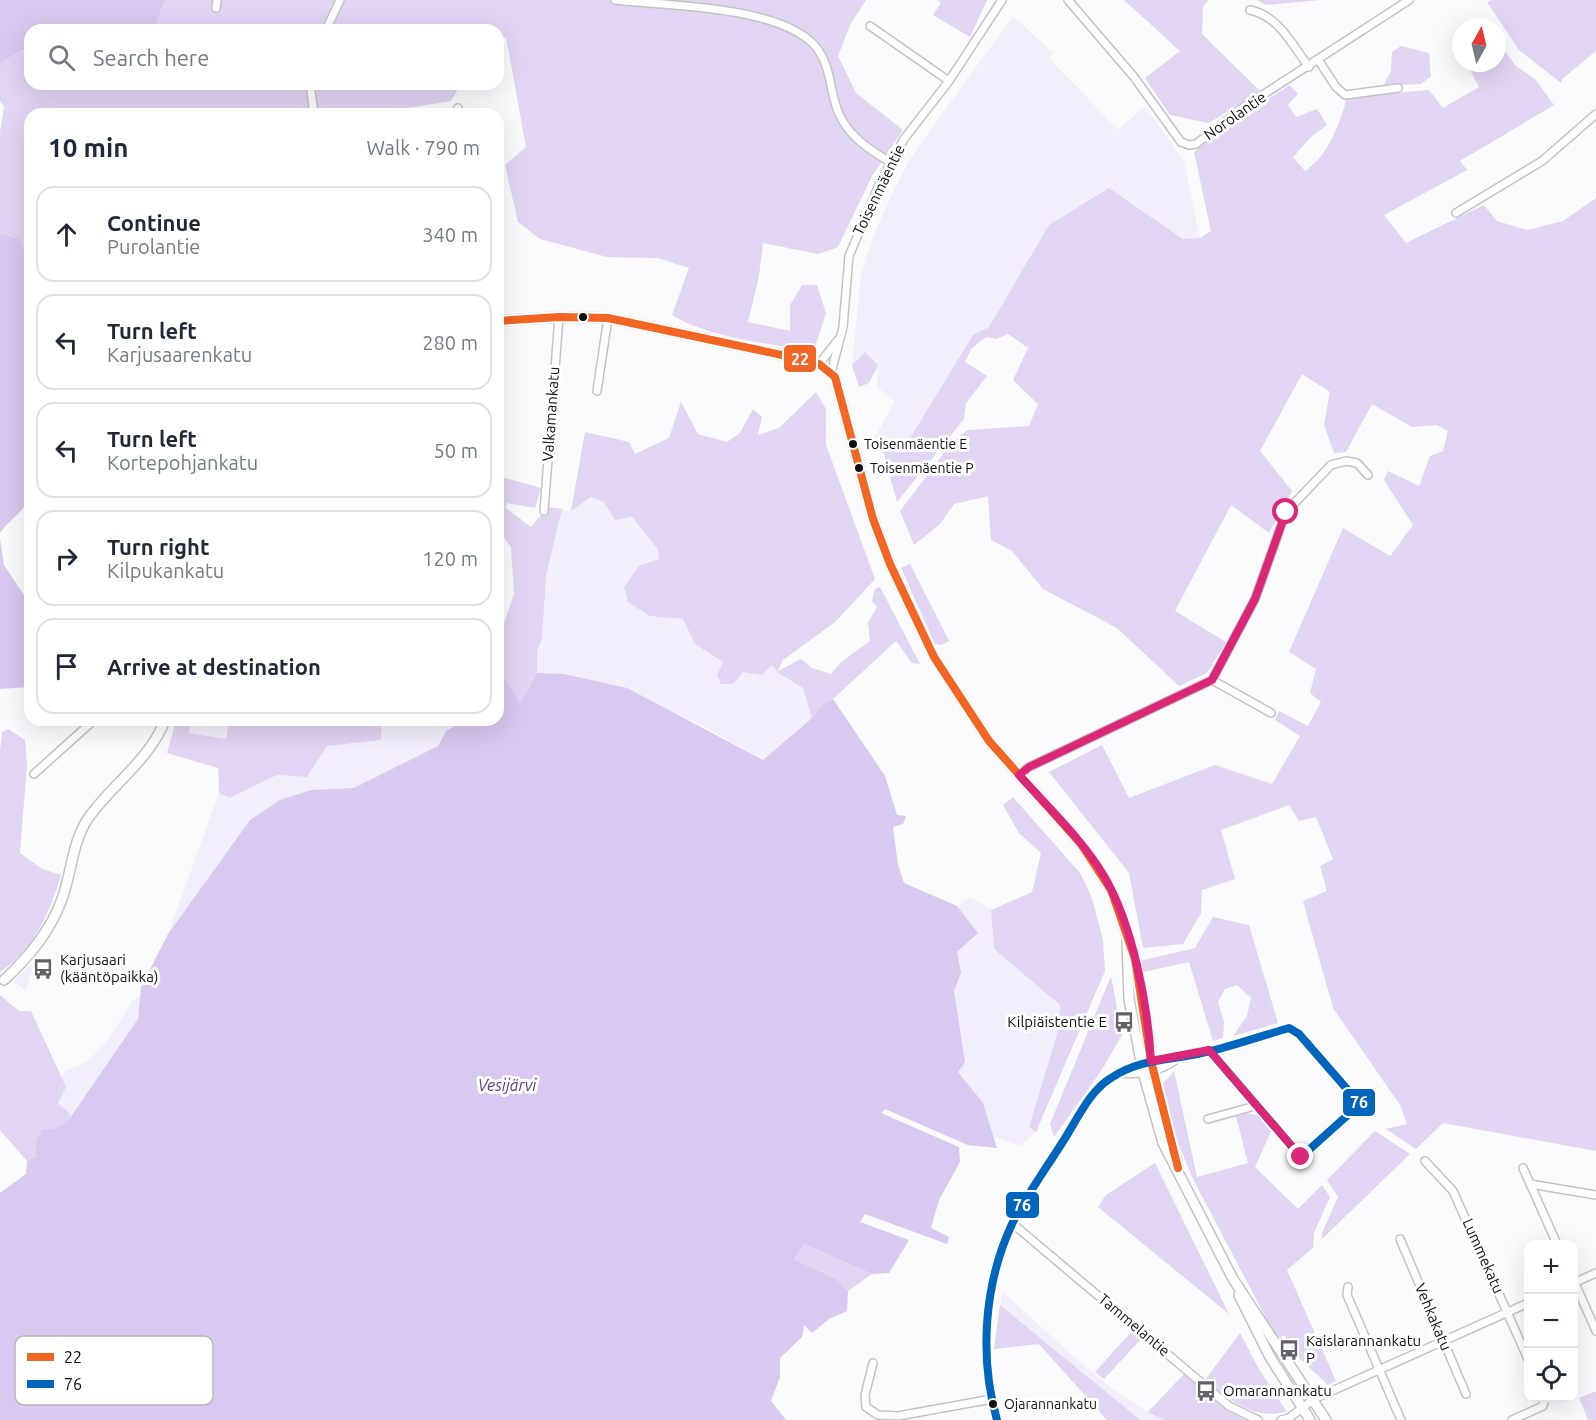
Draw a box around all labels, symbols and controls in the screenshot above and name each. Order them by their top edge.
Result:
north arrow [1452,18,1506,72]
search box [24,24,504,90]
icon: search [45,41,78,74]
text: Search here [93,45,209,70]
street label: Norolantie [1200,88,1269,143]
text: 10 min [48,133,128,162]
text: Walk · 790 m [367,136,480,159]
street label: Toisenmäentie [849,142,908,238]
text: Continue [107,210,201,235]
icon: ahead [50,218,83,251]
text: 340 m [422,223,478,246]
text: Purolantie [107,235,200,258]
unlabelled marker [577,311,589,323]
text: Turn left [107,318,197,343]
icon: left [50,326,83,359]
text: 280 m [422,331,478,354]
text: Karjusaarenkatu [107,343,252,366]
line badge: 22 [783,344,817,373]
text: 22 [791,350,809,368]
street label: Valkamankatu [539,366,562,462]
text: Turn left [107,426,197,451]
icon: left [50,434,83,467]
place label: Toisenmäentie E [864,436,967,452]
marker: Toisenmäentie E [847,438,859,450]
text: 50 m [434,439,478,462]
text: Kortepohjankatu [107,451,258,474]
place label: Toisenmäentie P [870,460,974,476]
marker: Toisenmäentie P [853,462,865,474]
route start [1272,498,1298,524]
text: Turn right [107,534,209,559]
icon: right [50,542,83,575]
text: 120 m [422,547,478,570]
text: Kilpukankatu [107,559,224,582]
icon: arrive [50,650,83,683]
text: Arrive at destination [107,654,321,679]
place label: Karjusaari (kääntöpaikka) [60,951,158,985]
bus stop icon: Karjusaari (kääntöpaikka) [31,957,55,981]
bus stop icon: Kilpiäistentie E [1112,1010,1136,1034]
place label: Kilpiäistentie E [1007,1013,1107,1030]
water label: Vesijärvi [478,1076,537,1094]
line badge: 76 [1342,1088,1376,1117]
text: 76 [1350,1093,1368,1111]
route end [1287,1143,1313,1169]
line badge: 76 [1005,1191,1040,1219]
text: 76 [1013,1196,1031,1214]
street label: Lummekatu [1459,1216,1508,1296]
map controls [1524,1240,1578,1402]
button: + [1524,1240,1578,1294]
street label: Vehkakatu [1412,1281,1455,1353]
street label: Tammelantie [1095,1290,1173,1359]
button: − [1524,1294,1578,1348]
place label: Kaislarannankatu P [1306,1332,1421,1366]
legend [15,1336,213,1405]
bus stop icon: Kaislarannankatu P [1277,1338,1301,1362]
text: 22 [64,1348,82,1366]
button: locate [1524,1348,1578,1402]
text: 76 [64,1375,82,1393]
bus stop icon: Omarannankatu [1194,1379,1218,1403]
place label: Omarannankatu [1223,1382,1332,1399]
place label: Ojarannankatu [1004,1396,1097,1412]
marker: Ojarannankatu [987,1398,999,1410]

